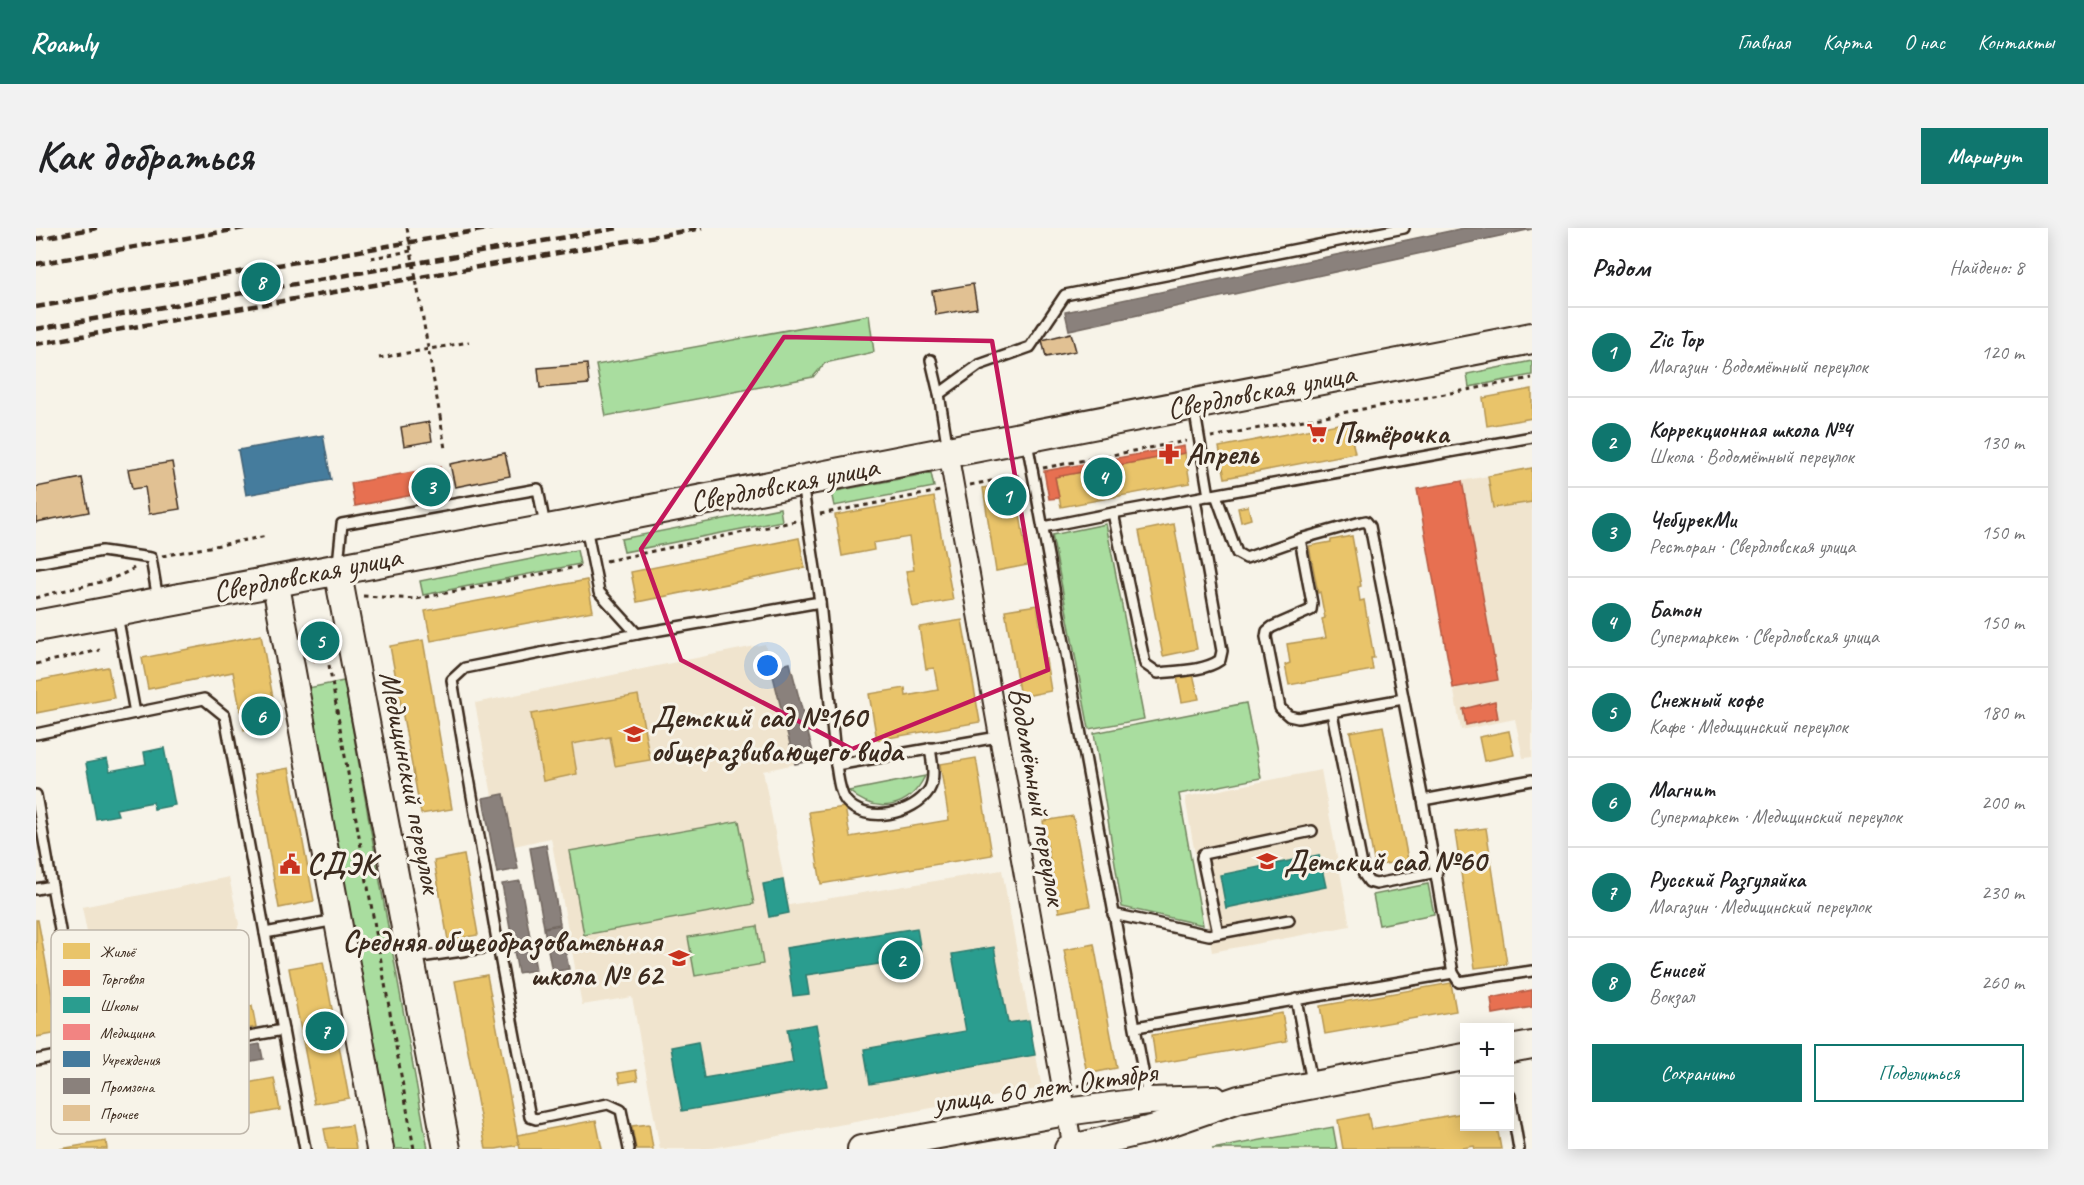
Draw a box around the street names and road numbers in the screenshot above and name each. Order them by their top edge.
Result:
street label: Свердловская улица [1164,354,1360,428]
street label: Свердловская улица [687,447,883,521]
street label: Свердловская улица [210,537,406,611]
street label: Медицинский переулок [371,668,452,899]
street label: Водомётный переулок [1000,684,1076,911]
street label: улица 60 лет Октября [929,1052,1162,1122]

